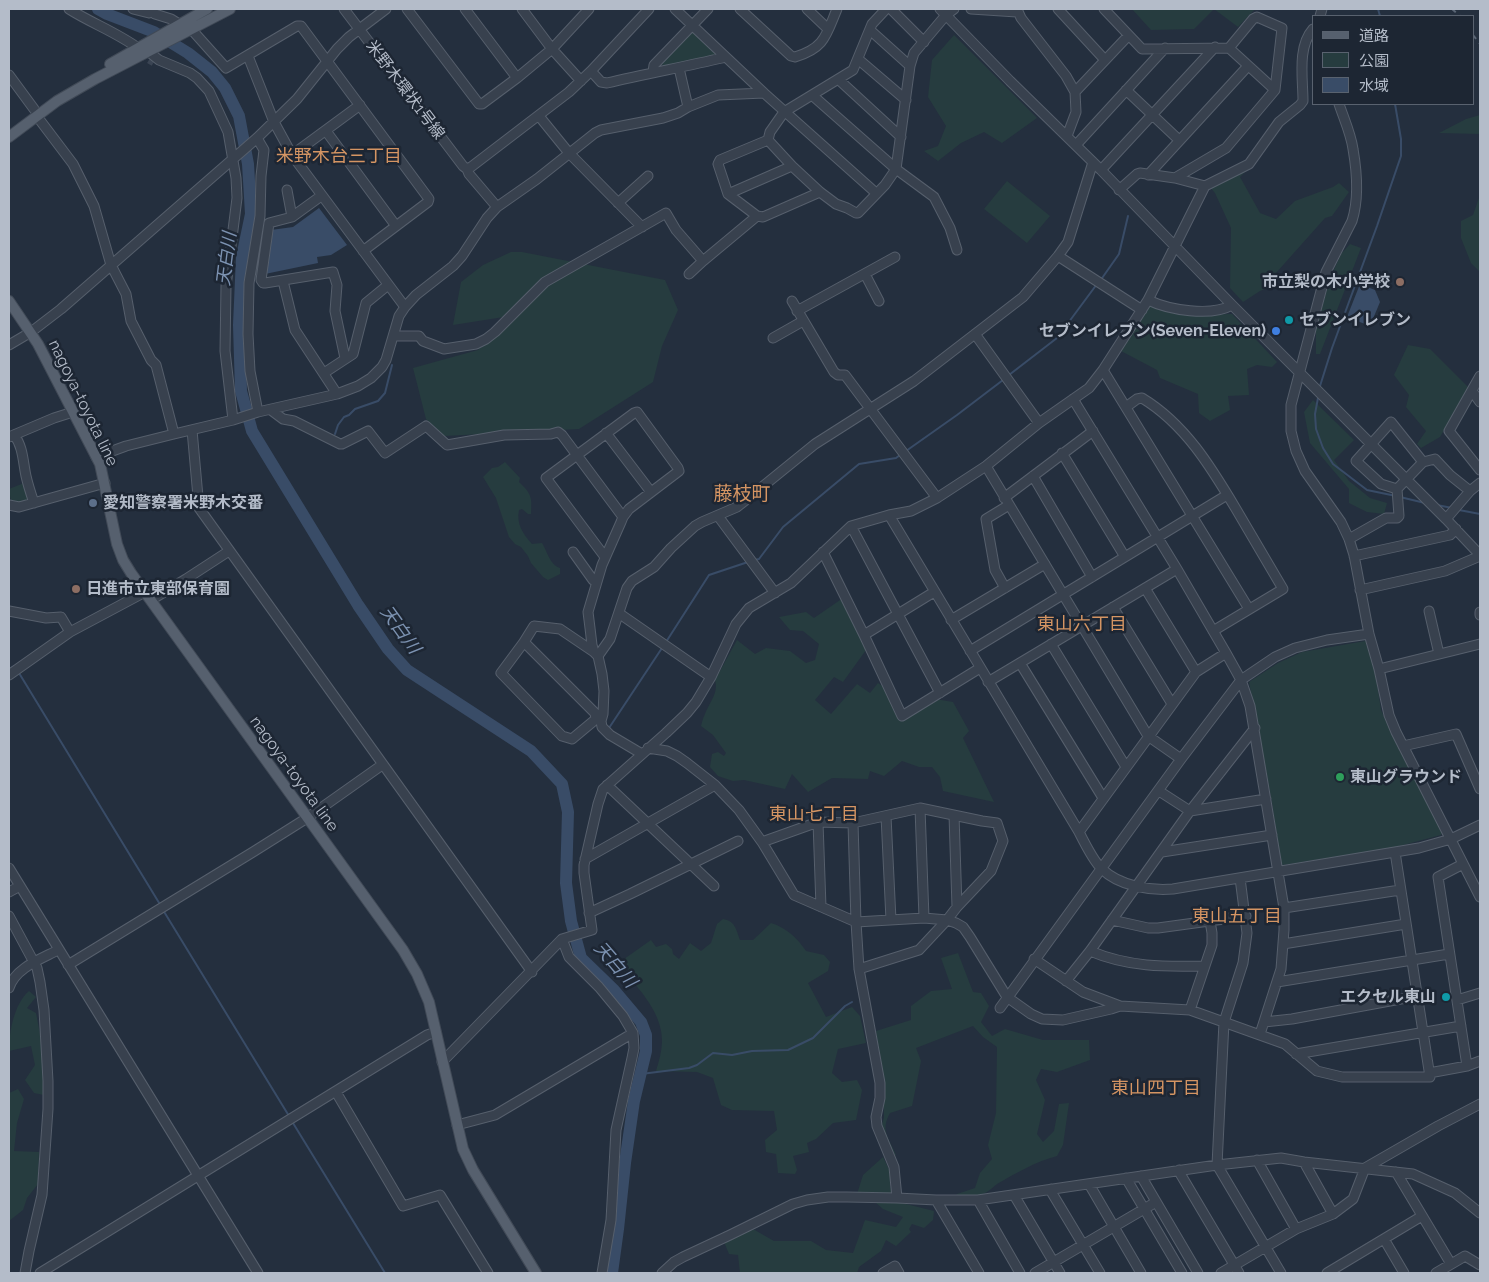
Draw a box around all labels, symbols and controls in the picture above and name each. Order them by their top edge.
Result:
legend [1312,15,1474,105]
text: 道路 [1359,27,1389,45]
street label: 米野木環状1号線 [362,37,448,143]
text: 公園 [1359,52,1389,70]
text: 水域 [1359,77,1389,95]
district label: 米野木台三丁目 [276,146,402,168]
water label: 天白川 [213,231,241,287]
place label: 市立梨の木小学校 [1262,272,1390,292]
marker: 市立梨の木小学校 [1394,276,1406,288]
place label: セブンイレブン [1299,310,1411,330]
marker: セブンイレブン [1283,314,1295,326]
place label: セブンイレブン(Seven-Eleven) [1039,321,1266,341]
marker: セブンイレブン(Seven-Eleven) [1270,325,1282,337]
street label: nagoya-toyota line [44,337,122,469]
district label: 藤枝町 [714,483,770,505]
place label: 愛知警察署米野木交番 [103,493,263,513]
marker: 愛知警察署米野木交番 [87,497,99,509]
place label: 日進市立東部保育園 [86,579,230,599]
marker: 日進市立東部保育園 [70,583,82,595]
water label: 天白川 [375,602,425,658]
district label: 東山六丁目 [1037,614,1127,636]
street label: nagoya-toyota line [246,713,342,835]
place label: 東山グラウンド [1350,767,1462,787]
marker: 東山グラウンド [1334,771,1346,783]
district label: 東山七丁目 [769,804,859,826]
district label: 東山五丁目 [1192,906,1282,928]
water label: 天白川 [589,938,641,992]
place label: エクセル東山 [1340,987,1436,1007]
marker: エクセル東山 [1440,991,1452,1003]
district label: 東山四丁目 [1111,1078,1201,1100]

